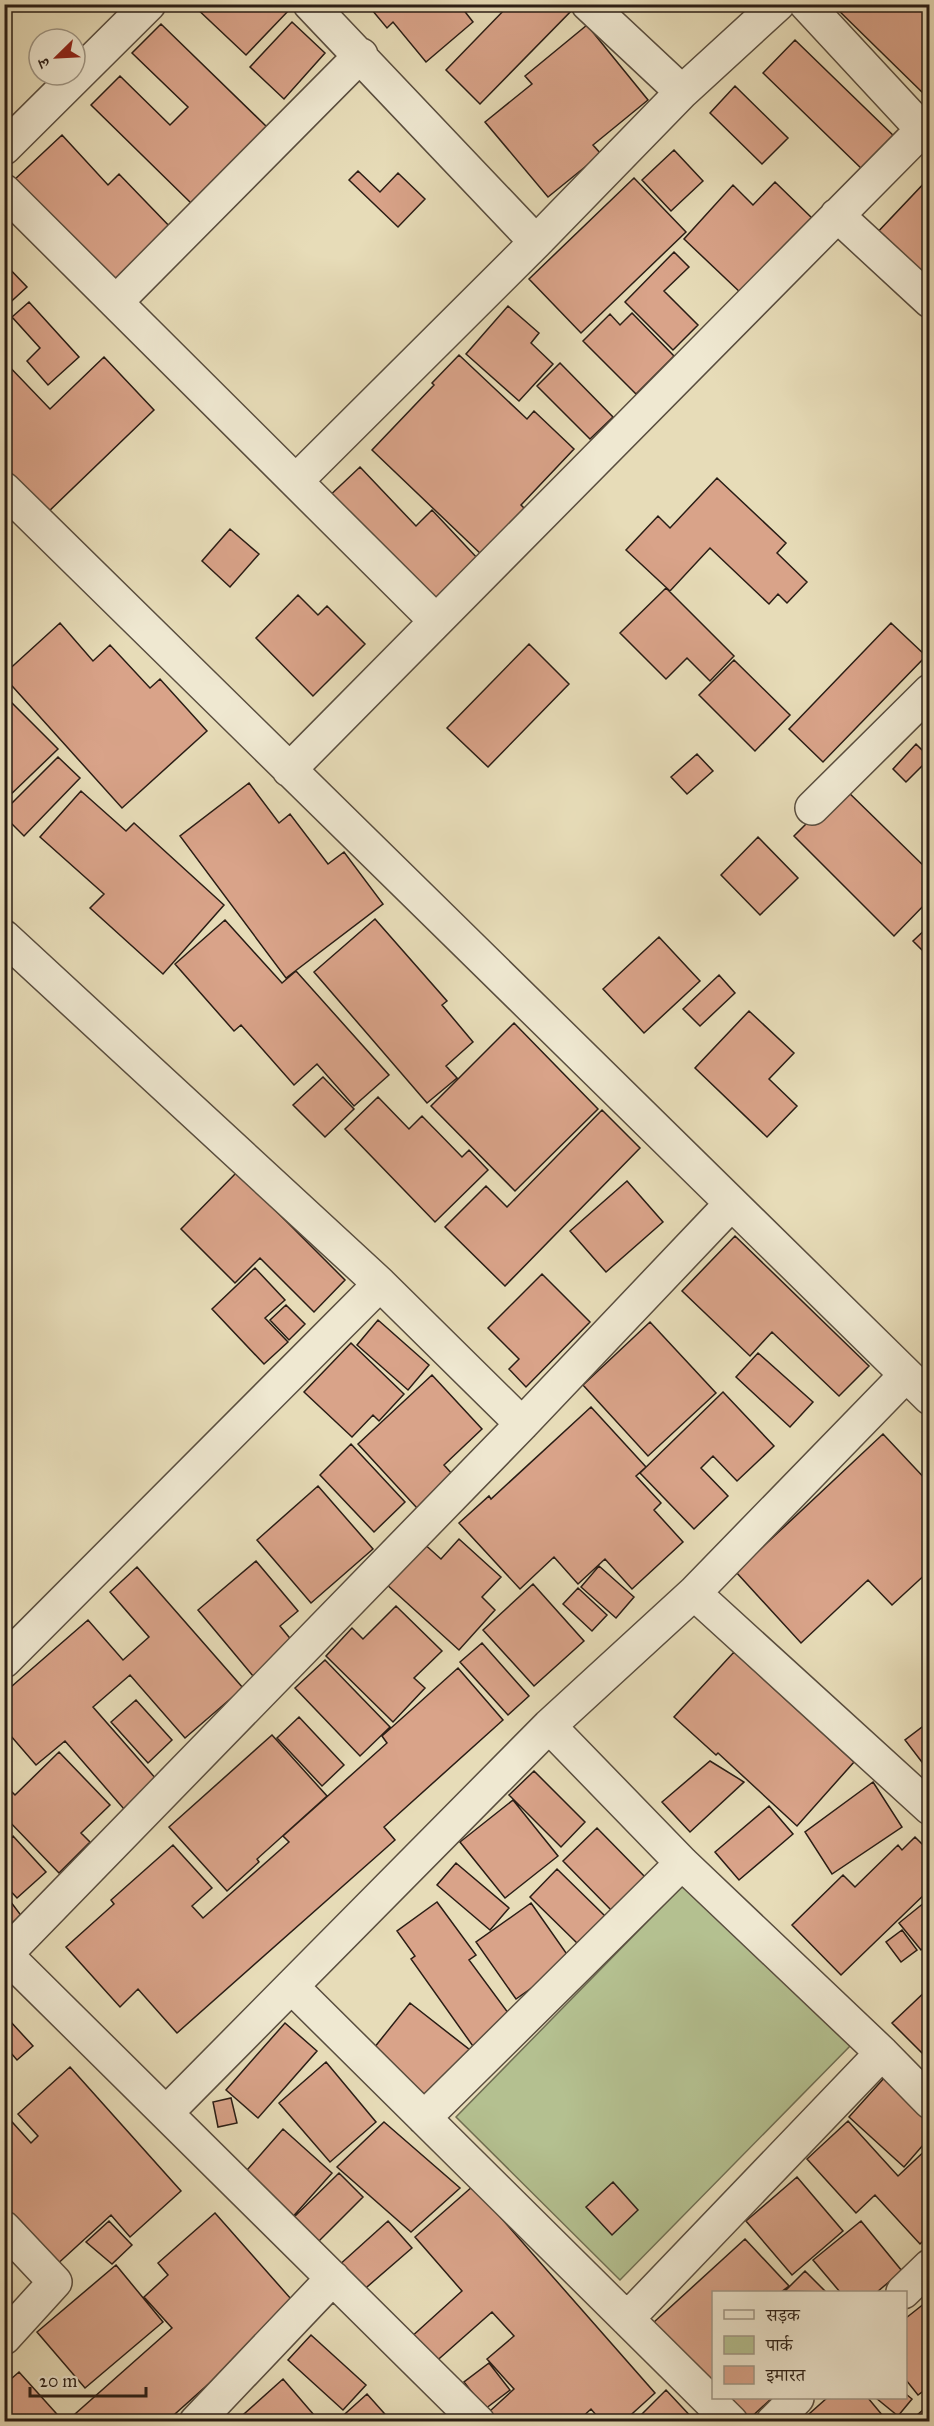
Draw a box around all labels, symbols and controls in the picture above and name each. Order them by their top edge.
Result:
north arrow [27,27,87,87]
text: उ [33,54,54,71]
legend [712,2291,907,2399]
text: सड़क [765,2304,801,2326]
text: पार्क [765,2334,794,2356]
scale bar [30,2360,146,2398]
text: इमारत [765,2364,806,2386]
text: 20 m [39,2370,77,2392]

